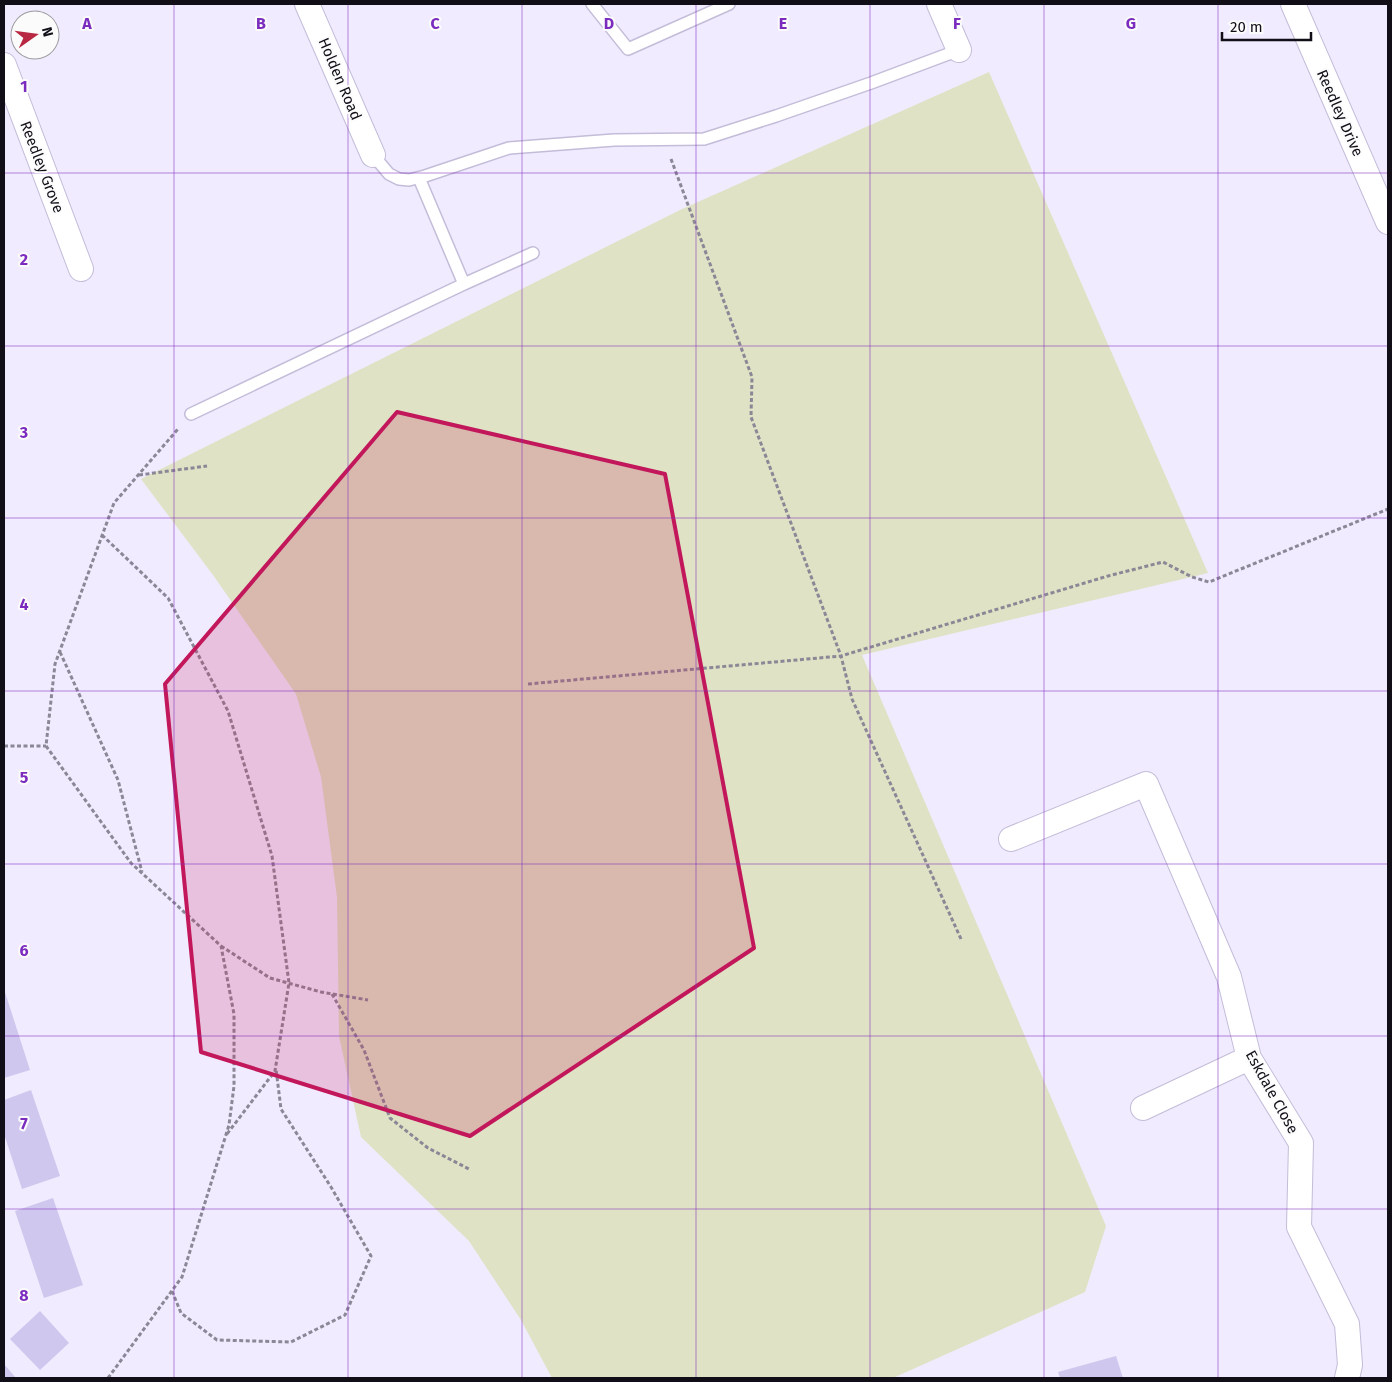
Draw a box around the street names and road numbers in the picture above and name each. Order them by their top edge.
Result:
street label: Holden Road [315,35,365,123]
street label: Reedley Drive [1313,67,1367,159]
street label: Reedley Grove [16,119,68,215]
street label: Eskdale Close [1242,1047,1302,1137]

